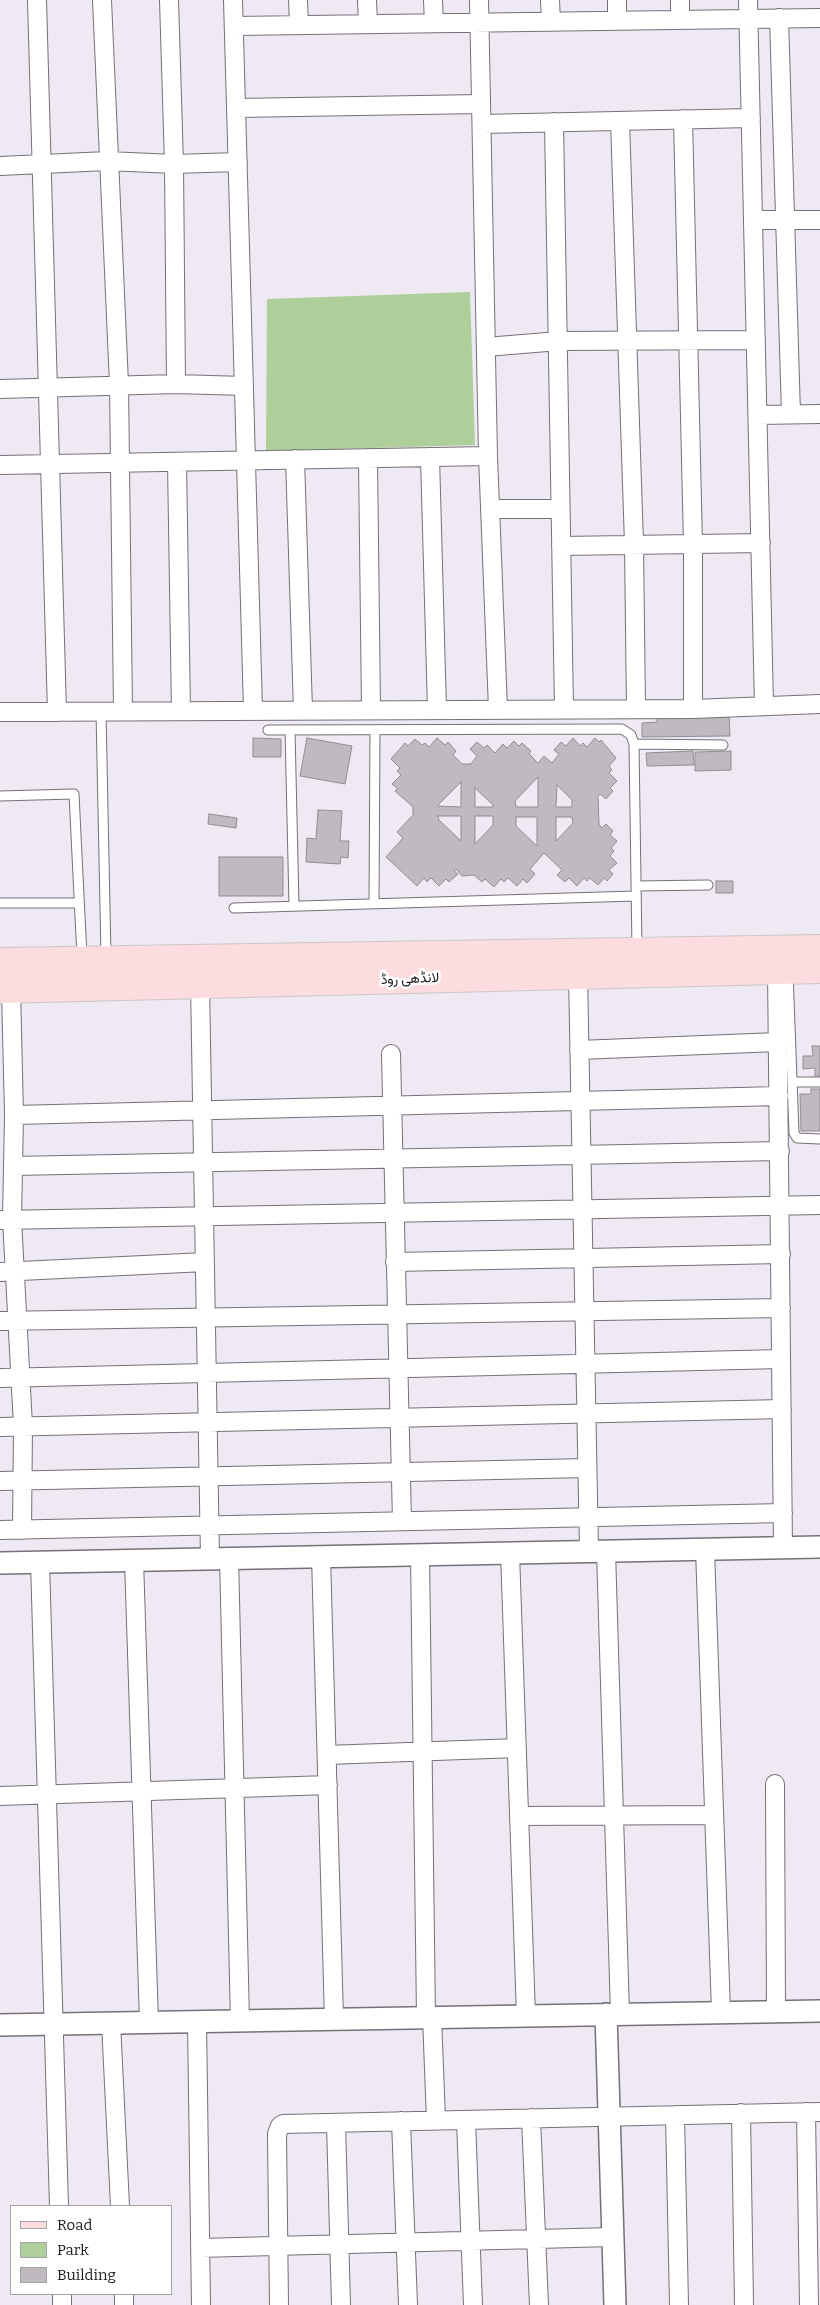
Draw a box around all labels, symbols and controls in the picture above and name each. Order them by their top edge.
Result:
street label: لانڈھی روڈ [380,970,440,988]
legend [10,2205,172,2295]
text: Road [57,2216,92,2234]
text: Park [57,2241,89,2259]
text: Building [57,2266,116,2284]

